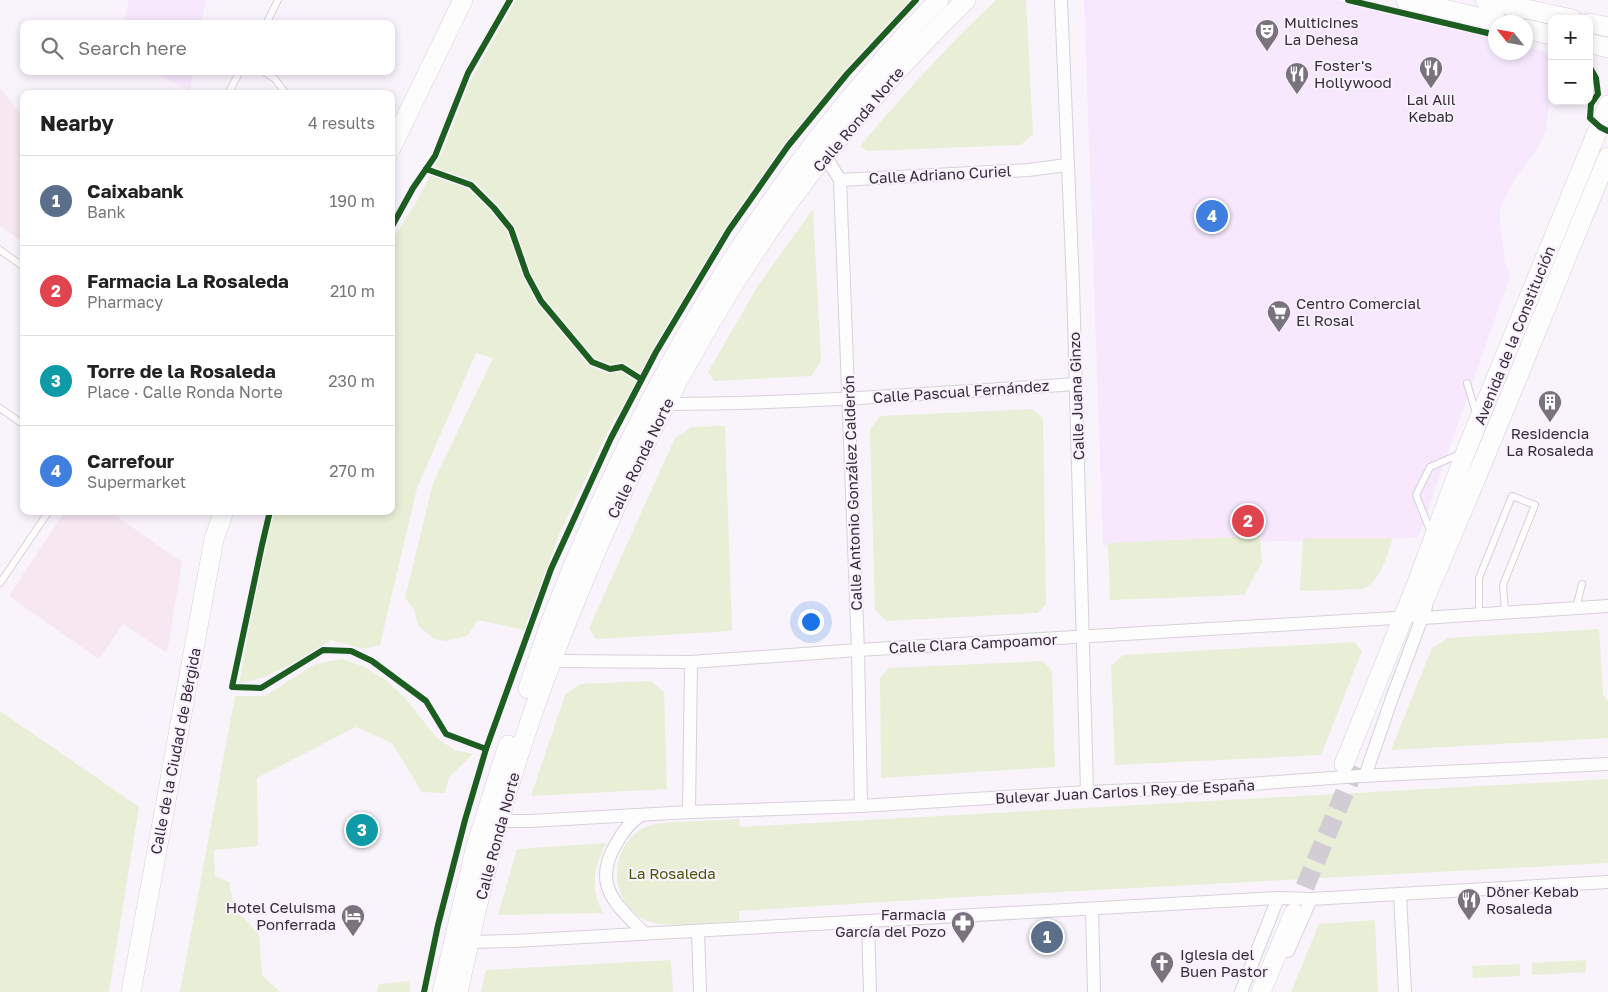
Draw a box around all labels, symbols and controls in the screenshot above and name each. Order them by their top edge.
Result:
place label: Multicines La Dehesa [1284,13,1359,48]
north arrow [1488,15,1533,60]
map controls [1548,15,1593,105]
button: + [1548,15,1593,60]
theatre icon: Multicines La Dehesa [1254,18,1280,52]
search box [20,20,395,75]
icon: search [38,34,66,62]
text: Search here [78,36,187,59]
restaurant icon: Lal Alil Kebab [1418,55,1444,89]
place label: Foster's Hollywood [1314,56,1392,91]
button: − [1548,60,1593,105]
restaurant icon: Foster's Hollywood [1284,61,1310,95]
street label: Calle Ronda Norte [809,63,907,175]
place label: Lal Alil Kebab [1406,90,1456,125]
text: Nearby [40,110,114,136]
text: 4 results [308,113,375,133]
street label: Calle Adriano Curiel [868,161,1012,187]
text: Caixabank [87,179,184,202]
text: 1 [52,191,60,211]
text: 190 m [329,191,375,211]
pin: 4 [1196,197,1228,235]
text: Bank [87,202,126,222]
street label: Avenida de la Constitución [1470,243,1558,427]
text: Farmacia La Rosaleda [87,269,289,292]
text: 2 [51,281,61,301]
text: 210 m [330,281,375,301]
text: Pharmacy [87,292,163,312]
place label: Centro Comercial El Rosal [1296,294,1421,329]
supermarket icon: Centro Comercial El Rosal [1266,299,1292,333]
street label: Calle Juana Ginzo [1065,332,1087,460]
text: Torre de la Rosaleda [87,359,276,382]
text: 3 [51,371,61,391]
text: 230 m [328,371,375,391]
street label: Calle Antonio González Calderón [839,375,865,611]
street label: Calle Pascual Fernández [872,376,1050,406]
text: Place · Calle Ronda Norte [87,382,283,402]
building icon: Residencia La Rosaleda [1537,389,1563,423]
street label: Calle Ronda Norte [603,395,677,521]
place label: Residencia La Rosaleda [1506,424,1594,459]
text: Carrefour [87,449,174,472]
text: 4 [51,461,61,481]
text: 270 m [329,461,375,481]
text: Supermarket [87,472,186,492]
pin: 2 [1232,502,1264,540]
your location [798,609,824,635]
street label: Calle Clara Campoamor [888,630,1058,656]
street label: Calle de la Ciudad de Bérgida [146,646,204,856]
street label: Calle Ronda Norte [471,770,523,902]
street label: Bulevar Juan Carlos I Rey de España [995,775,1255,807]
pin: 3 [346,811,378,849]
park label: La Rosaleda [628,864,716,882]
place label: Döner Kebab Rosaleda [1486,882,1579,917]
restaurant icon: Döner Kebab Rosaleda [1456,887,1482,921]
place label: Hotel Celuisma Ponferrada [226,898,336,933]
hotel icon: Hotel Celuisma Ponferrada [340,903,366,937]
place label: Farmacia García del Pozo [835,905,946,940]
pharmacy icon: Farmacia García del Pozo [950,910,976,944]
pin: 1 [1031,918,1063,956]
place label: Iglesia del Buen Pastor [1180,945,1268,980]
church icon: Iglesia del Buen Pastor [1149,950,1175,984]

